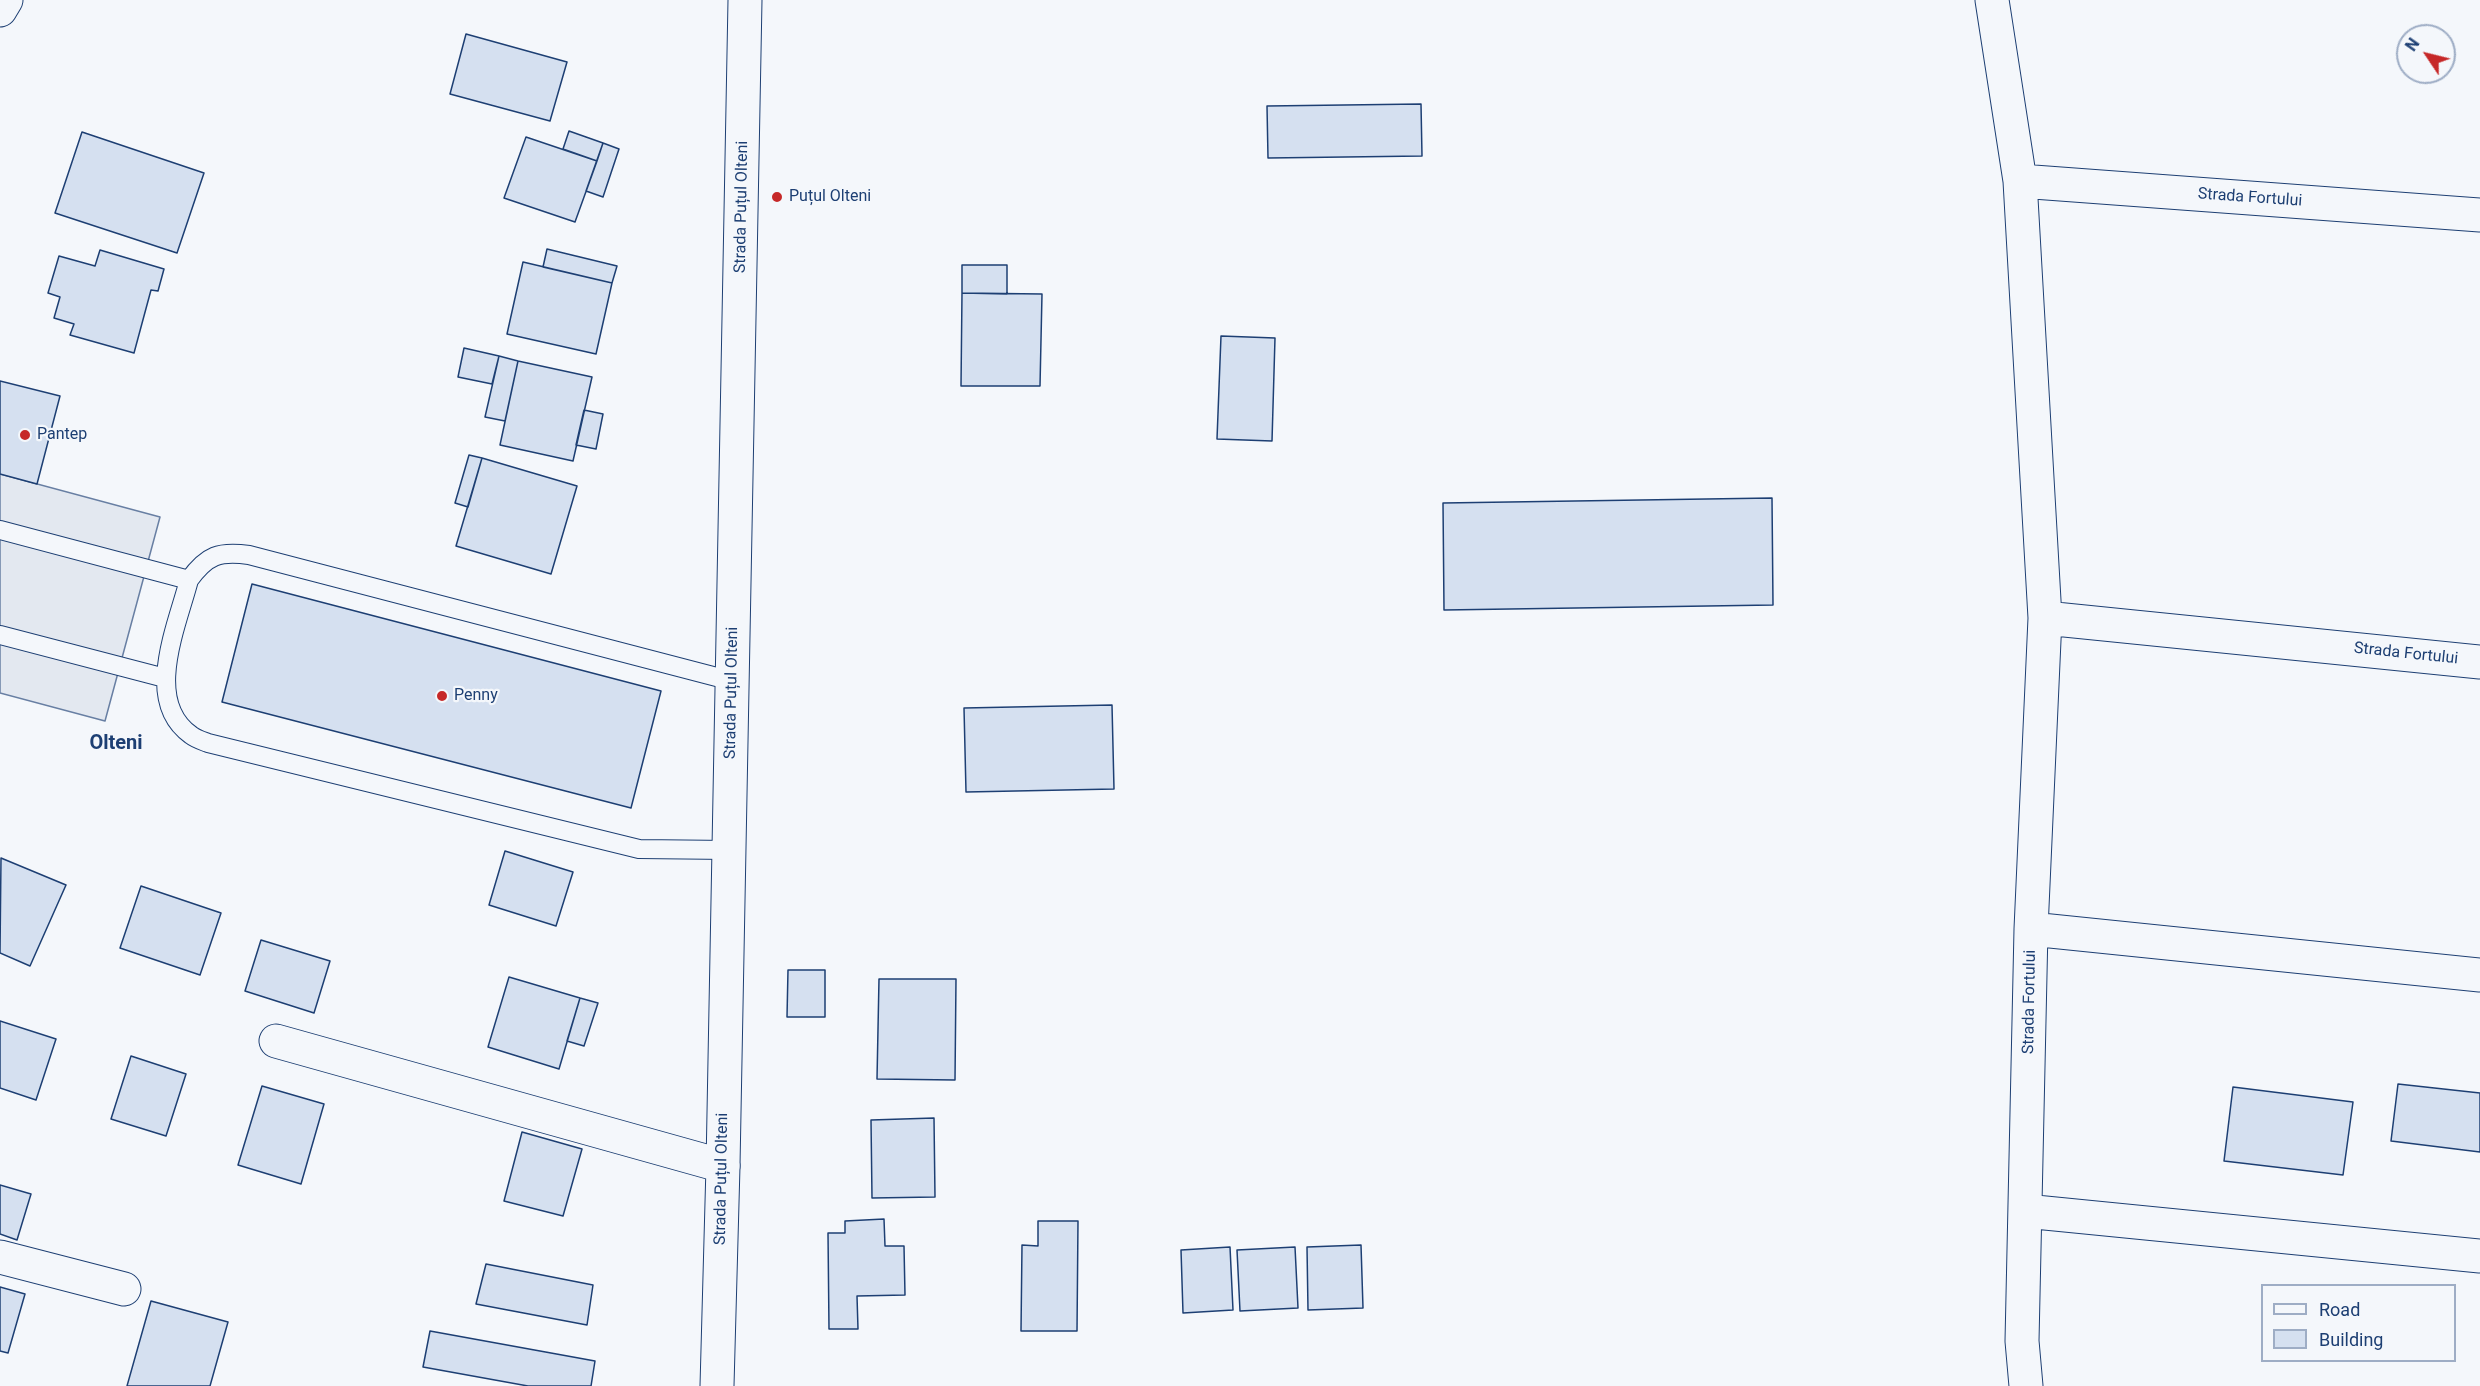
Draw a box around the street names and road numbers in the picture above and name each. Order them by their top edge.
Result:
street label: Strada Puțul Olteni [731,141,753,273]
street label: Strada Fortului [2197,185,2303,211]
street label: Strada Puțul Olteni [721,627,743,759]
street label: Strada Fortului [2353,639,2459,669]
street label: Strada Fortului [2019,950,2041,1054]
street label: Strada Puțul Olteni [711,1113,733,1245]

